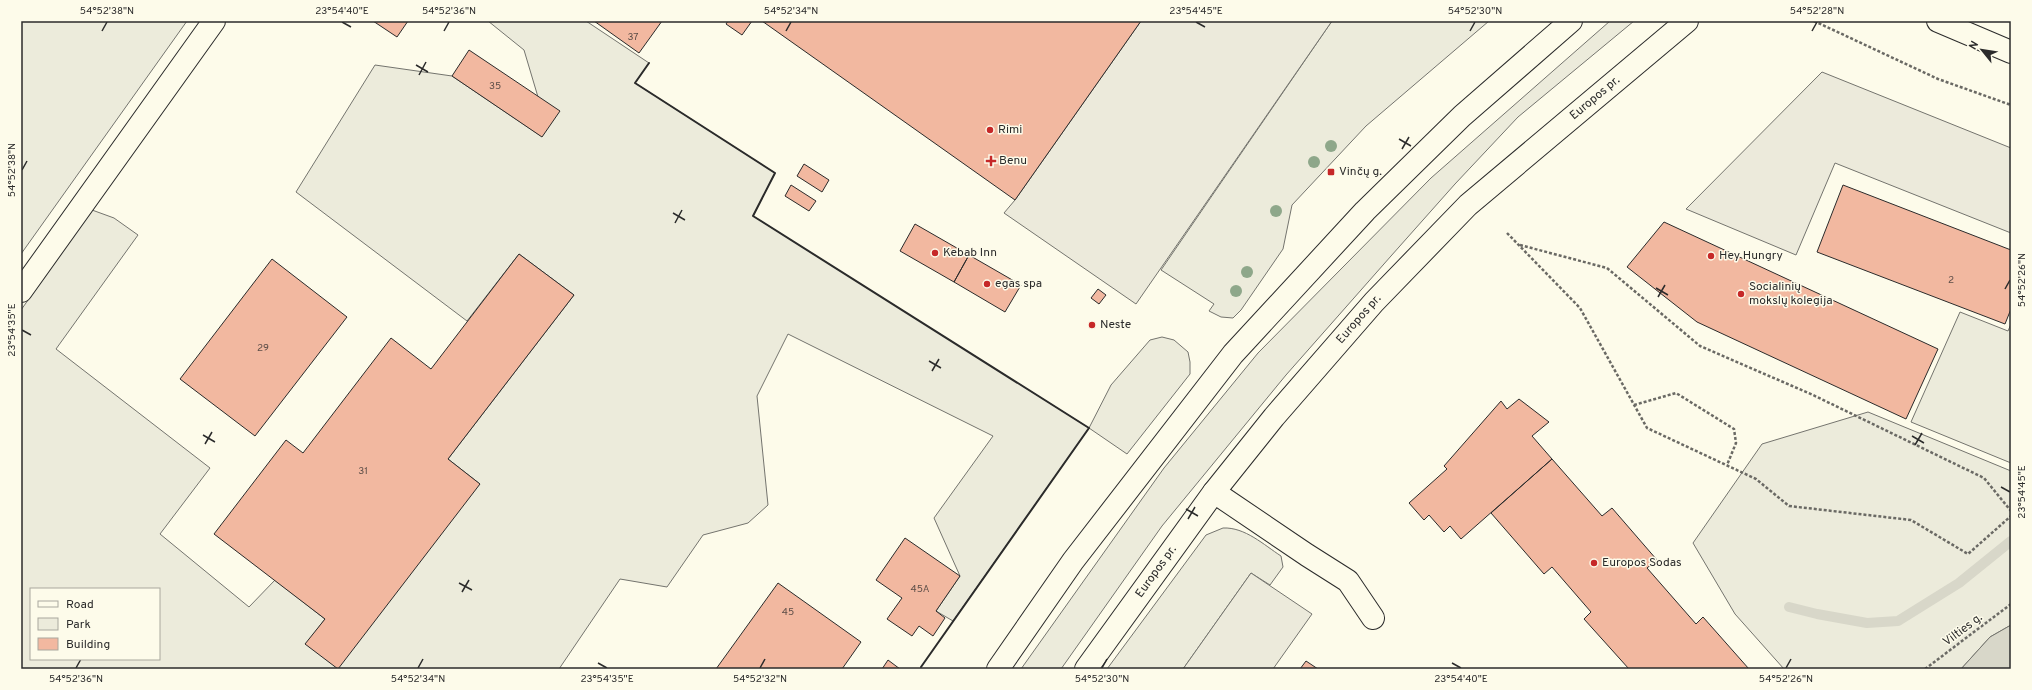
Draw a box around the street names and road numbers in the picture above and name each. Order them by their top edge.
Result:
street label: Europos pr. [1567,72,1624,124]
street label: Europos pr. [1333,291,1385,347]
street label: Europos pr. [1132,542,1181,601]
street label: Vilties g. [1940,610,1986,650]

